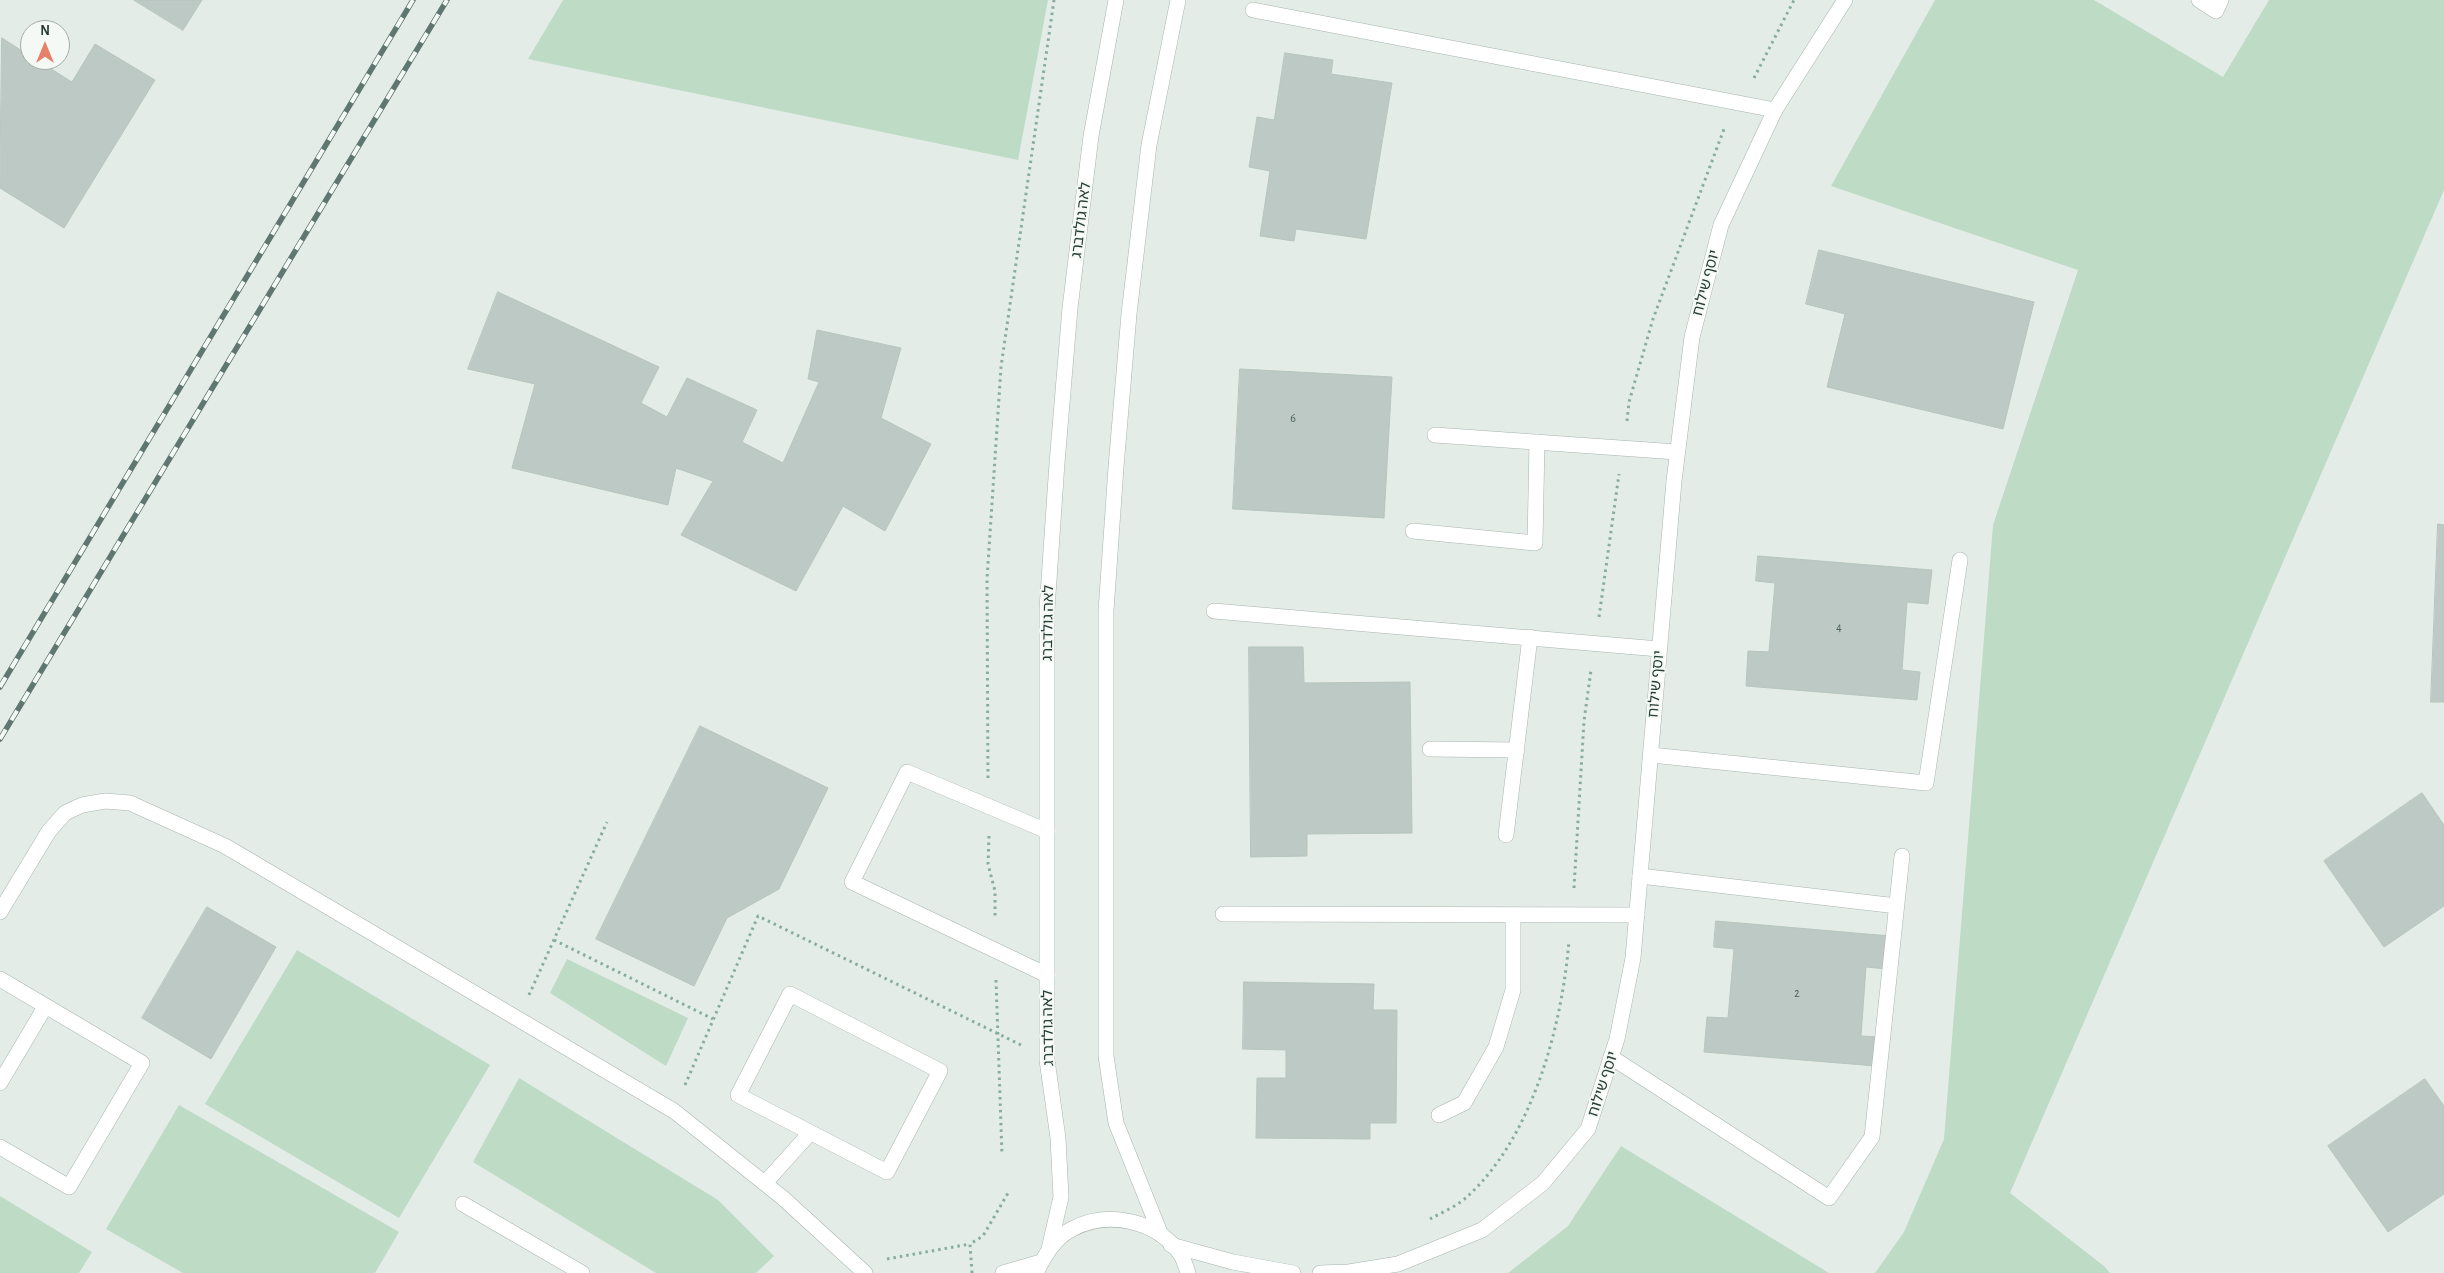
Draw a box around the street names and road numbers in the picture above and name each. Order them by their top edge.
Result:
street label: לאה גולדברג [1067,181,1095,259]
street label: יוסף שילוח [1689,248,1723,318]
street label: לאה גולדברג [1038,585,1058,661]
street label: יוסף שילוח [1644,650,1668,718]
street label: לאה גולדברג [1038,990,1058,1066]
street label: יוסף שילוח [1584,1049,1622,1119]

